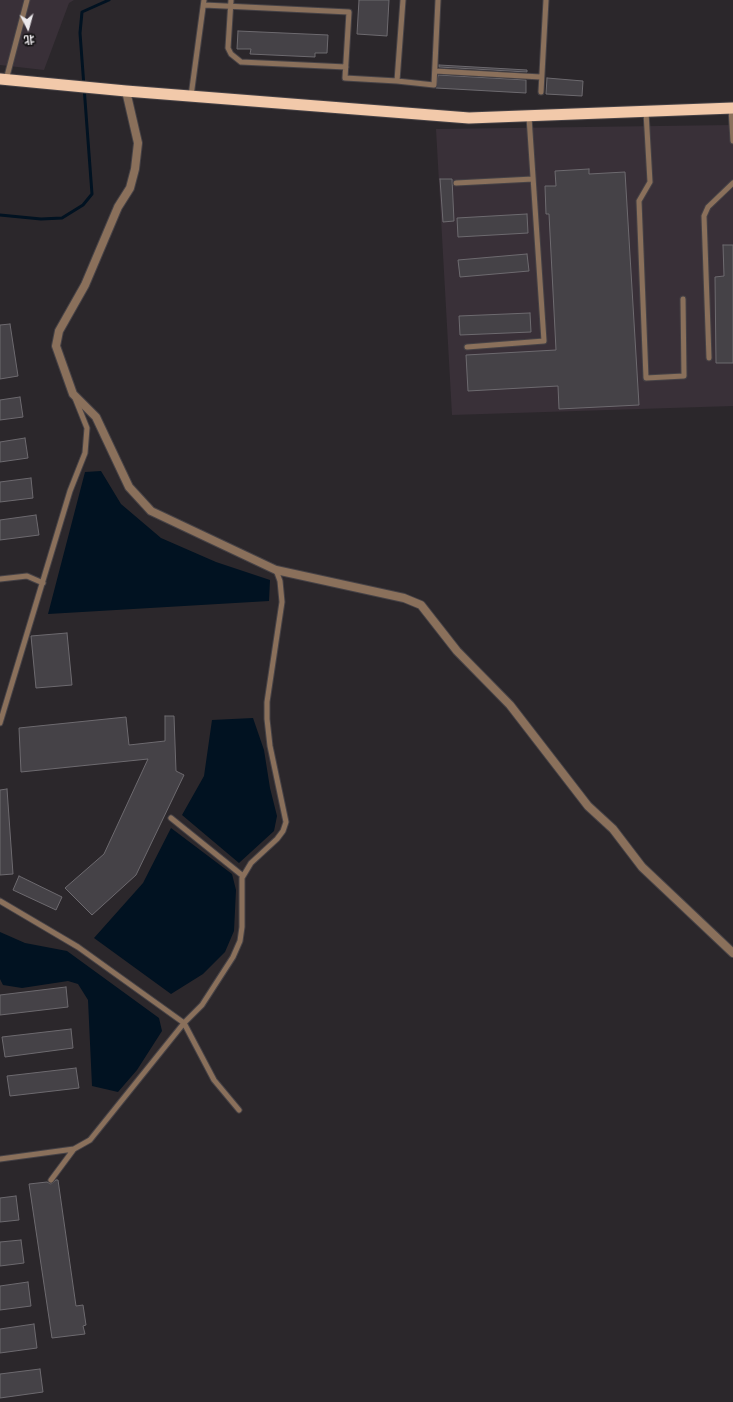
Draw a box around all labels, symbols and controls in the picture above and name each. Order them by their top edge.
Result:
north arrow [8,8,48,48]
text: 北 [23,32,35,47]

